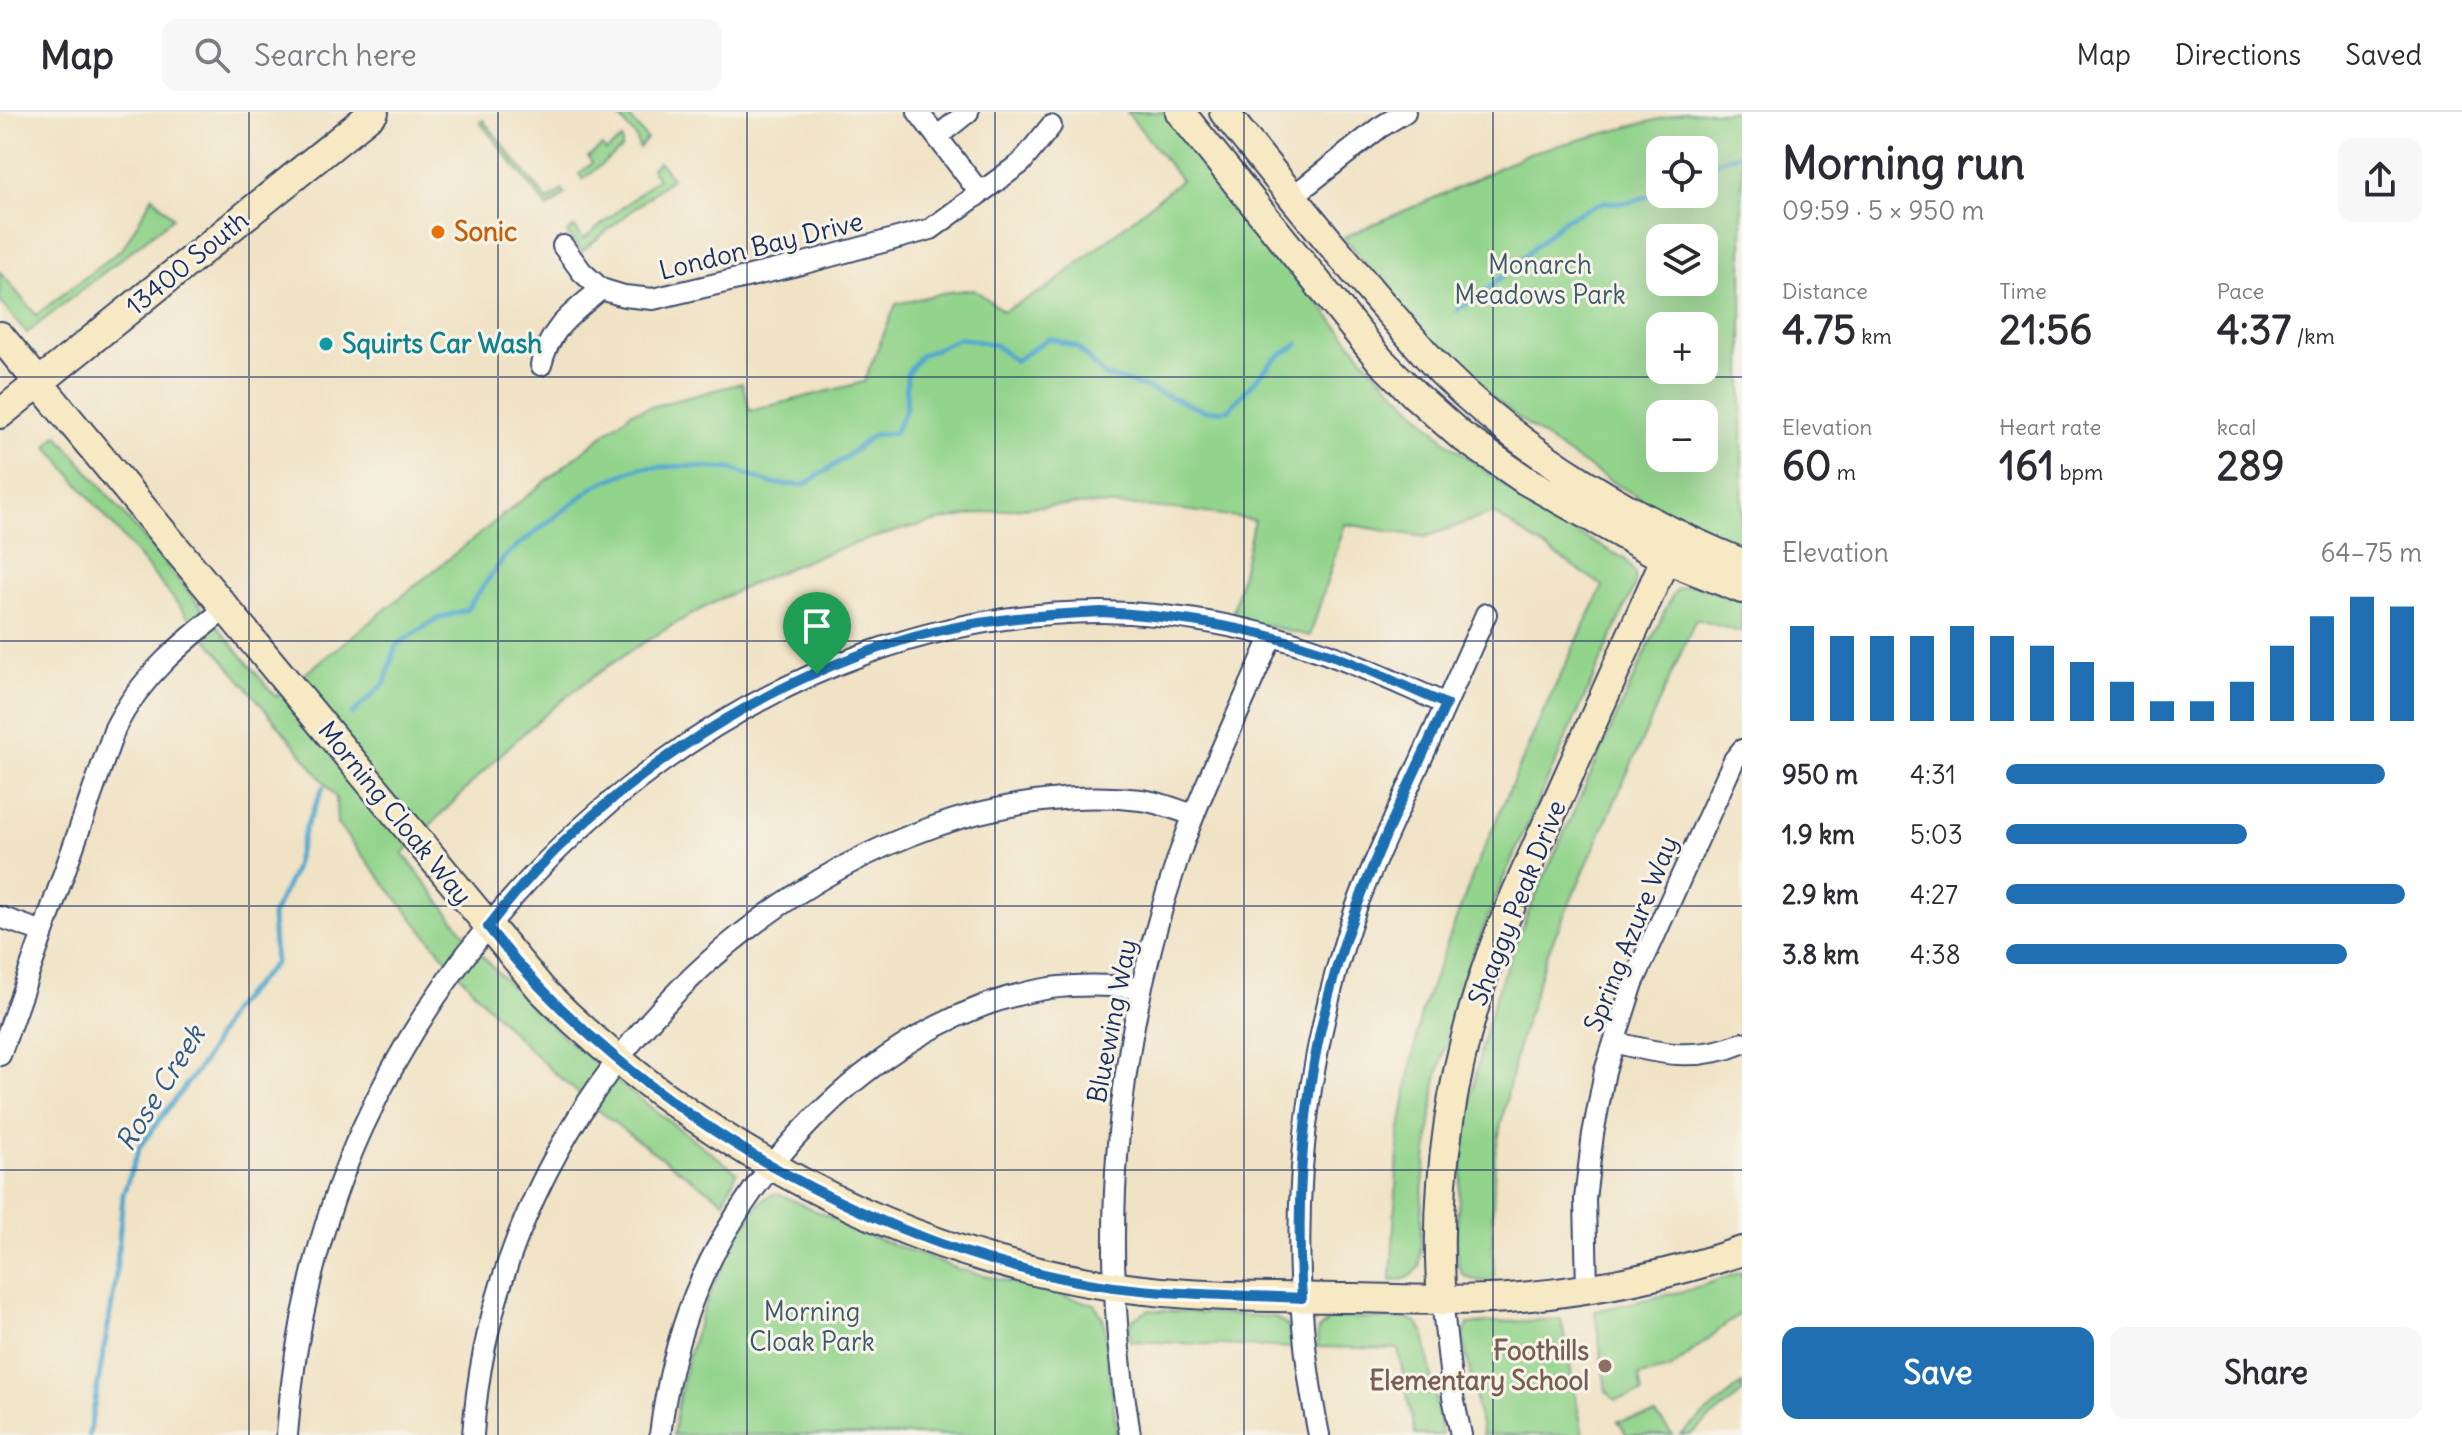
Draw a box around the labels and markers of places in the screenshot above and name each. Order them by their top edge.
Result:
place label: Sonic [454,215,517,248]
marker: Sonic [429,223,447,241]
place label: Squirts Car Wash [342,327,542,360]
marker: Squirts Car Wash [317,335,335,353]
pin [783,592,851,674]
place label: Foothills Elementary School [1369,1334,1589,1397]
marker: Foothills Elementary School [1596,1357,1614,1375]

